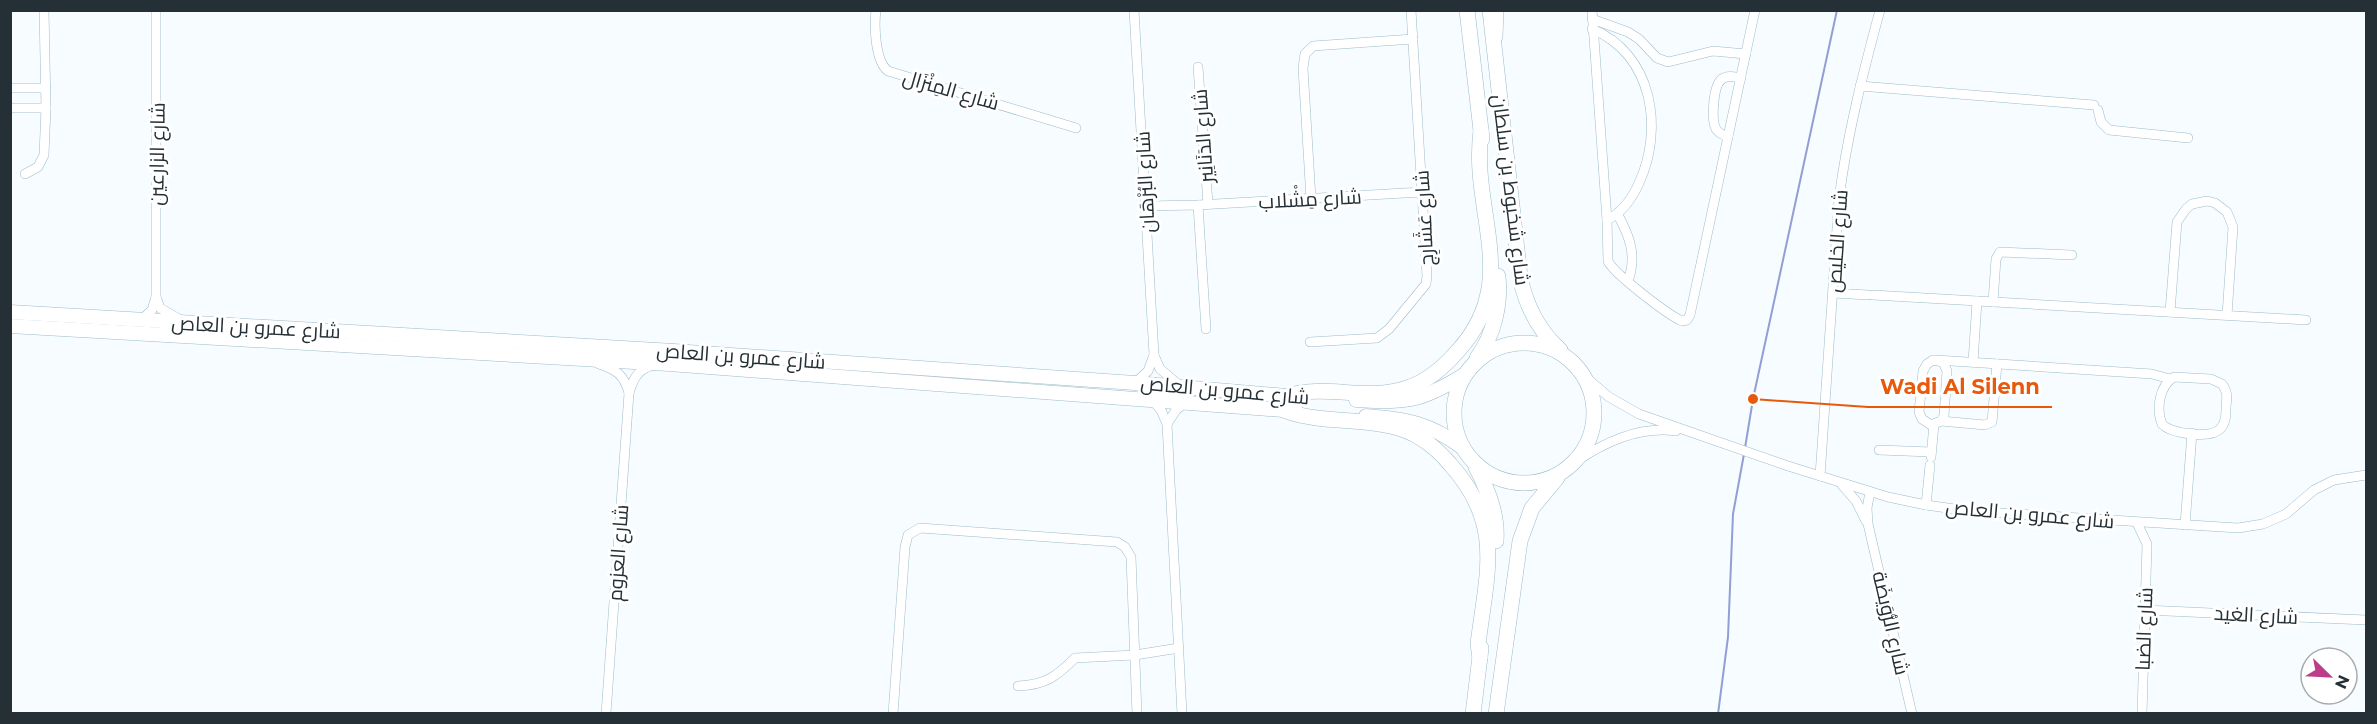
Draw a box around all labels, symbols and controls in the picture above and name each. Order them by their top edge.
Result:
street label: شارع المِنْزَال [900,65,1002,117]
street label: شارع الدَنَانِير [1188,88,1220,185]
street label: شارع شخبوط بن سلطان [1485,93,1535,287]
street label: شارع الزارعين [144,102,172,206]
street label: شارع البُرْهَان [1130,130,1162,234]
street label: شارع عَشَارِج [1409,169,1440,266]
street label: شارع مِشْلاب [1258,181,1362,216]
street label: شارع الخليص [1821,189,1855,294]
street label: شارع عمرو بن العاص [171,311,341,345]
street label: شارع عمرو بن العاص [656,338,826,376]
callout: Wadi Al Silenn [1868,368,2052,407]
street label: شارع عمرو بن العاص [1139,371,1310,411]
text: Wadi Al Silenn [1880,374,2040,399]
street label: شارع عمرو بن العاص [1944,495,2115,535]
street label: شارع العزوم [603,504,635,602]
street label: شارع الرُّوَيضَة [1865,569,1915,678]
street label: شارع الضبا [2131,587,2159,671]
street label: شارع الغيد [2213,601,2299,631]
north arrow [2299,646,2359,706]
text: N [2331,672,2354,692]

